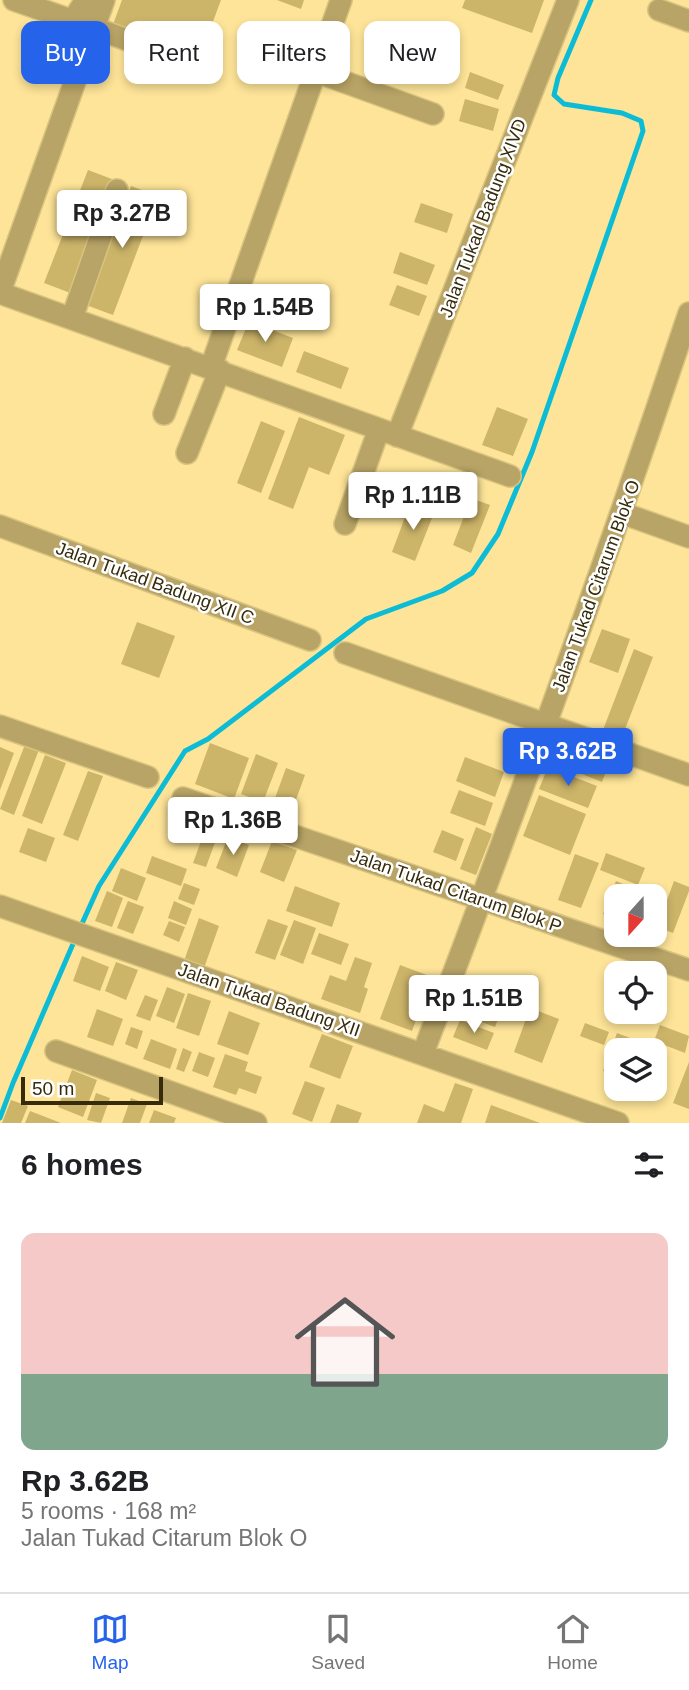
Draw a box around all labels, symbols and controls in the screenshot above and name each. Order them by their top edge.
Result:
chip: Buy [21,21,110,84]
chip: Rent [124,21,223,84]
chip: Filters [237,21,350,84]
chip: New [364,21,460,84]
street label: Jalan Tukad Badung XIVD [436,116,530,320]
pin: Rp 3.27B [50,190,194,250]
text: Rp 3.27B [73,200,171,226]
pin: Rp 1.54B [193,284,337,344]
text: Rp 1.54B [216,294,314,320]
pin: Rp 1.11B [341,472,485,532]
street label: Jalan Tukad Citarum Blok O [548,477,644,695]
text: Rp 1.11B [364,482,462,508]
street label: Jalan Tukad Badung XII C [53,538,257,628]
pin: Rp 3.62B [496,728,640,788]
text: Rp 3.62B [519,738,617,764]
pin: Rp 1.36B [161,798,305,857]
text: Rp 1.36B [184,807,282,833]
street label: Jalan Tukad Citarum Blok P [348,845,564,937]
north arrow [604,884,667,947]
map controls [604,884,667,1101]
street label: Jalan Tukad Badung XII [175,959,363,1041]
button: locate [604,961,667,1024]
pin: Rp 1.51B [402,976,546,1035]
text: Rp 1.51B [425,985,523,1011]
button: layers [604,1038,667,1101]
scale bar [21,1074,163,1106]
text: 50 m [32,1078,74,1099]
icon: filters [630,1146,668,1184]
text: 6 homes [21,1148,143,1181]
icon: home [282,1279,408,1405]
text: Rp 3.62B [21,1464,149,1497]
text: 5 rooms · 168 m² [21,1498,196,1524]
text: Jalan Tukad Citarum Blok O [21,1525,307,1551]
tab: Map [91,1610,129,1674]
tab: Saved [311,1610,365,1674]
tab: Home [547,1610,598,1674]

